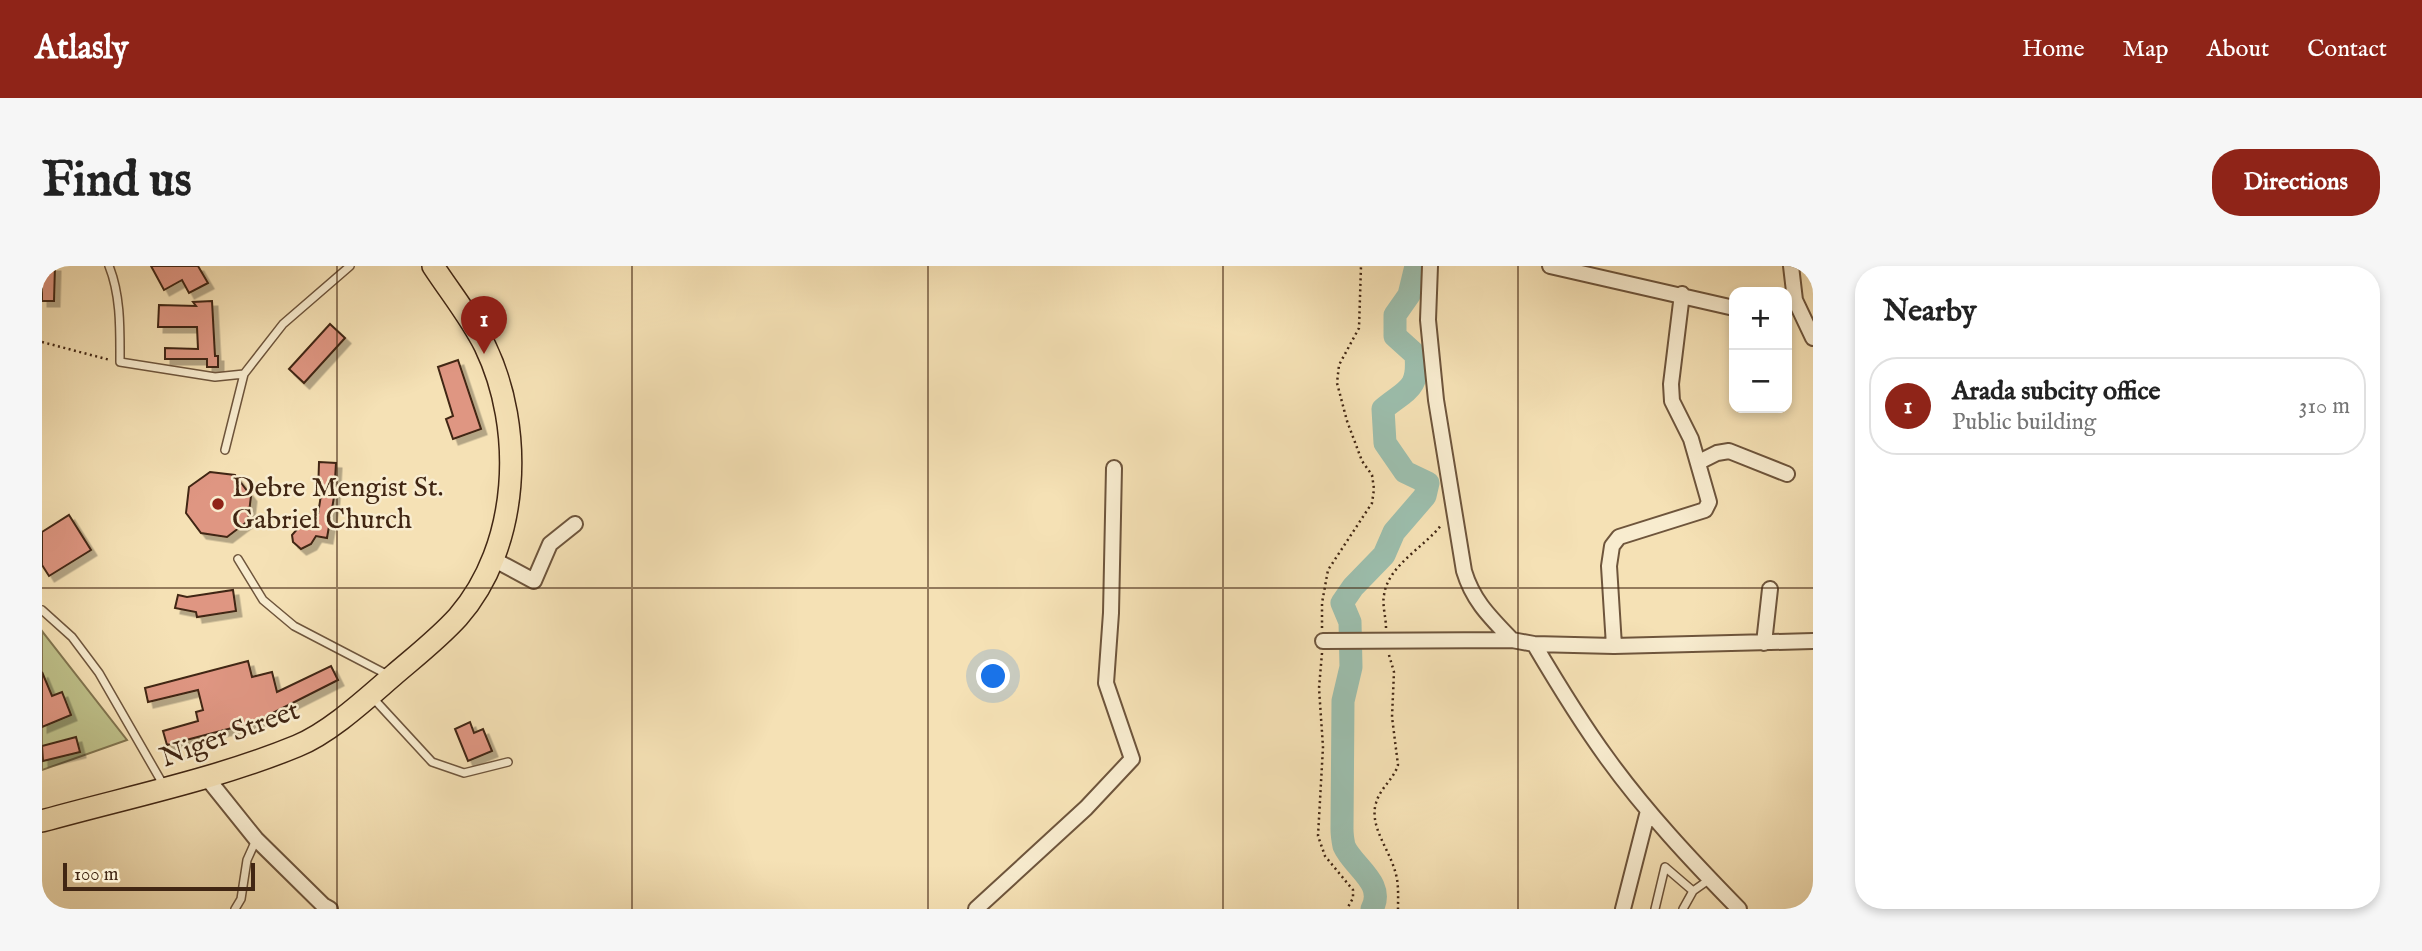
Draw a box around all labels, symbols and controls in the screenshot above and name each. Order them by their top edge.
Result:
text: Atlasly [35,28,128,70]
text: Home [2022,34,2085,65]
text: Map [2123,34,2169,65]
text: About [2207,34,2269,65]
text: Contact [2307,34,2387,65]
button: Directions [2212,149,2380,216]
text: Find us [42,151,192,213]
map controls [1729,287,1792,413]
button: + [1729,287,1792,350]
text: Nearby [1883,293,1976,331]
pin: 1 [461,296,507,354]
button: − [1729,350,1792,413]
text: Arada subcity office [1952,375,2161,408]
text: 1 [1904,392,1912,421]
text: 310 m [2299,392,2350,421]
text: Public building [1952,408,2096,437]
place label: Debre Mengist St. Gabriel Church [232,471,444,538]
marker: Debre Mengist St. Gabriel Church [210,496,226,512]
your location [976,659,1010,693]
street label: Niger Street [156,694,305,776]
scale bar [63,860,256,892]
text: 100 m [74,863,118,887]

